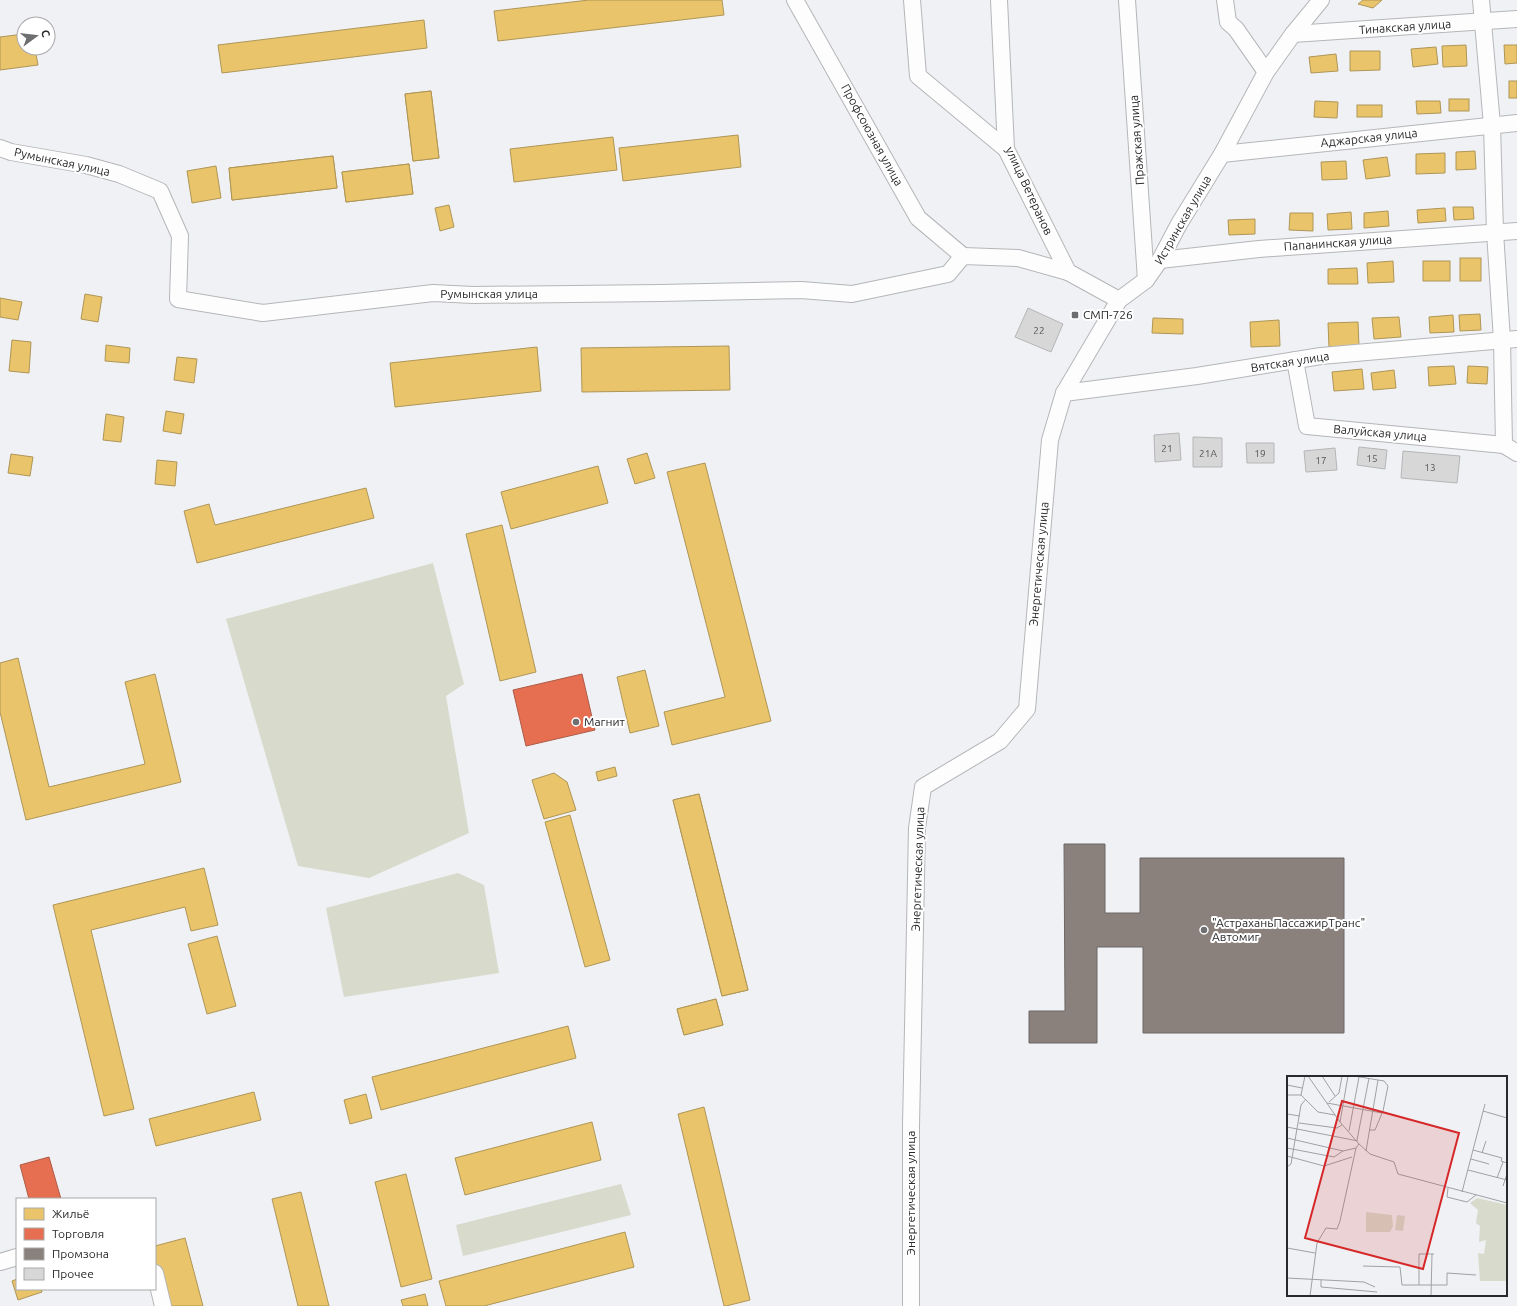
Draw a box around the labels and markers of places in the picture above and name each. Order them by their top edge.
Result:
place label: СМП-726 [1083,308,1133,321]
marker: СМП-726 [1070,310,1080,320]
place label: Магнит [584,715,626,728]
marker: Магнит [571,717,581,727]
place label: "АстраханьПассажирТранс" Автомиг [1212,916,1365,943]
marker: "АстраханьПассажирТранс" Автомиг [1199,925,1209,935]

